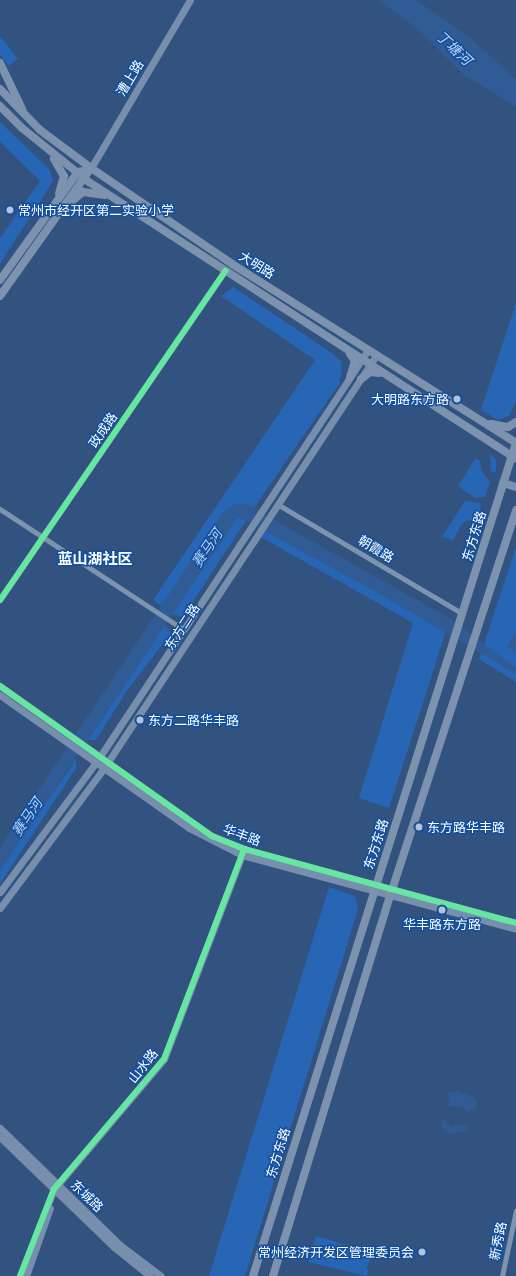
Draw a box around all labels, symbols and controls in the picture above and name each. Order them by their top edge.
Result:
water label: 丁塘河 [433,28,475,68]
street label: 漕上路 [113,57,147,99]
place label: 常州市经开区第二实验小学 [18,202,174,218]
marker: 常州市经开区第二实验小学 [5,205,15,215]
street label: 大明路 [236,248,278,282]
place label: 大明路东方路 [371,391,449,407]
marker: 大明路东方路 [452,394,462,404]
street label: 政成路 [86,409,120,451]
street label: 东方东路 [459,509,489,563]
water label: 赛马河 [188,526,226,570]
street label: 朝霞路 [355,532,397,566]
district label: 蓝山湖社区 [58,551,132,569]
street label: 东方二路 [161,601,203,653]
place label: 东方二路华丰路 [148,712,239,728]
marker: 东方二路华丰路 [135,715,145,725]
water label: 赛马河 [8,795,46,839]
street label: 东方东路 [361,817,391,871]
place label: 东方路华丰路 [427,819,505,835]
street label: 华丰路 [221,821,263,849]
marker: 东方路华丰路 [414,822,424,832]
marker: 华丰路东方路 [437,905,447,915]
place label: 华丰路东方路 [403,916,481,932]
street label: 山水路 [125,1046,161,1086]
street label: 东方东路 [263,1126,293,1180]
street label: 东城路 [68,1177,106,1215]
street label: 新秀路 [486,1220,510,1262]
place label: 常州经济开发区管理委员会 [258,1244,414,1260]
marker: 常州经济开发区管理委员会 [417,1247,427,1257]

